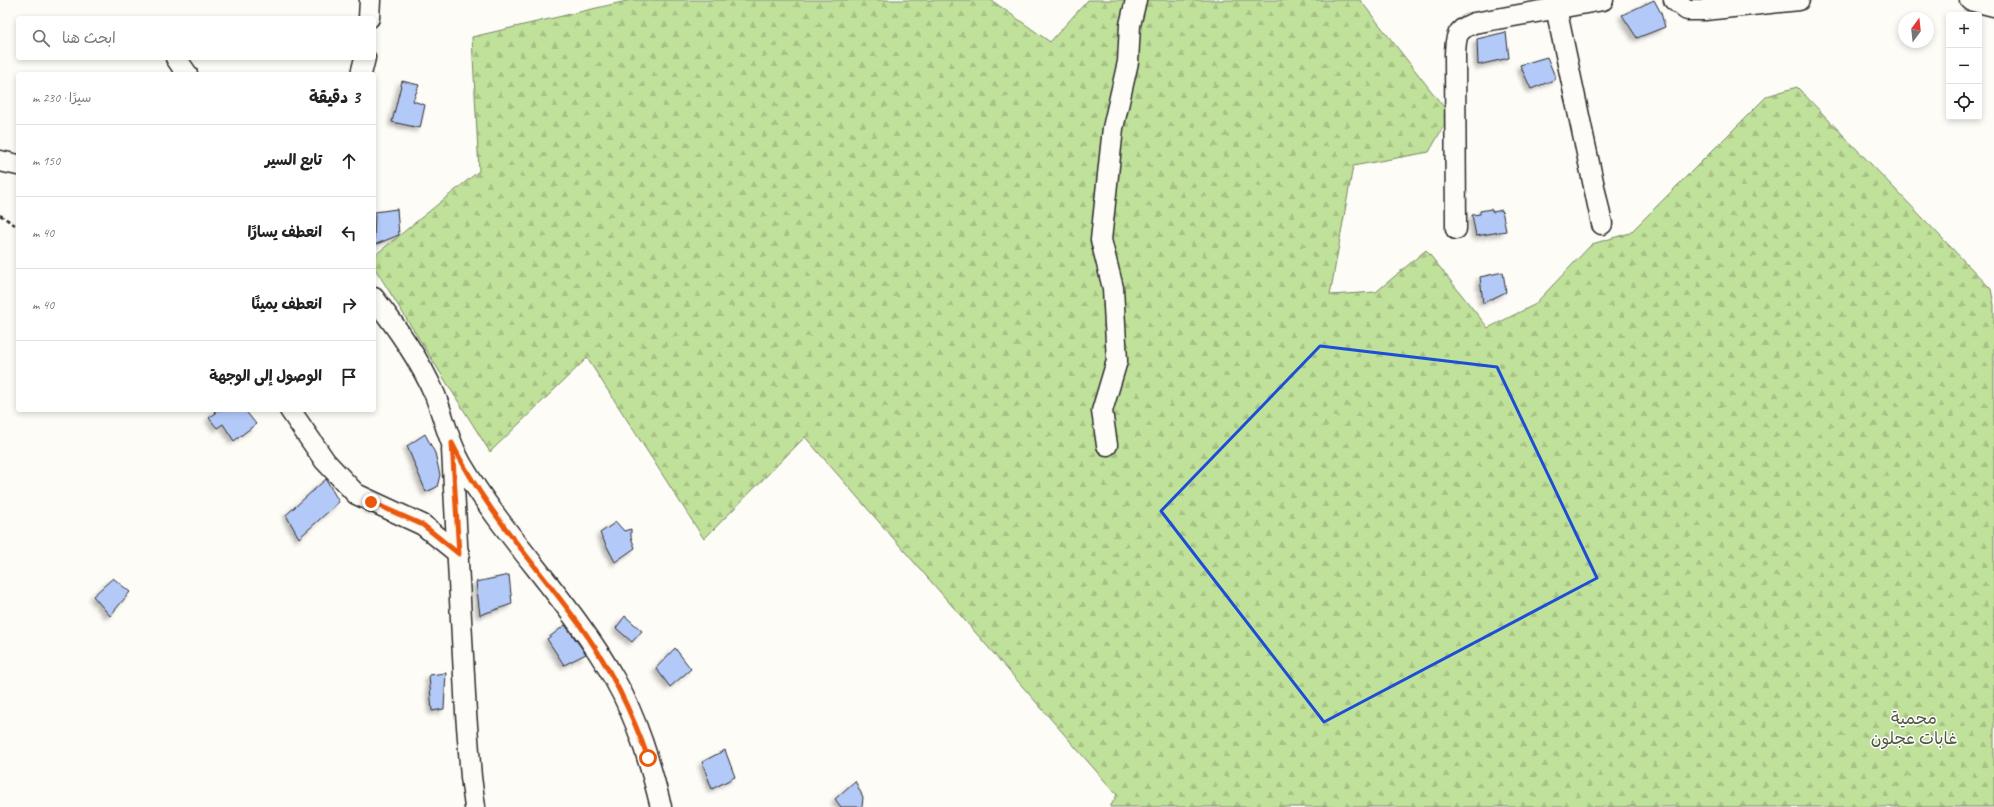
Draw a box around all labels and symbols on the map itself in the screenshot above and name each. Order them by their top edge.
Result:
north arrow [1898,12,1934,48]
route end [362,493,380,511]
park label: محمية غابات عجلون [1871,708,1957,750]
route start [639,749,657,767]

